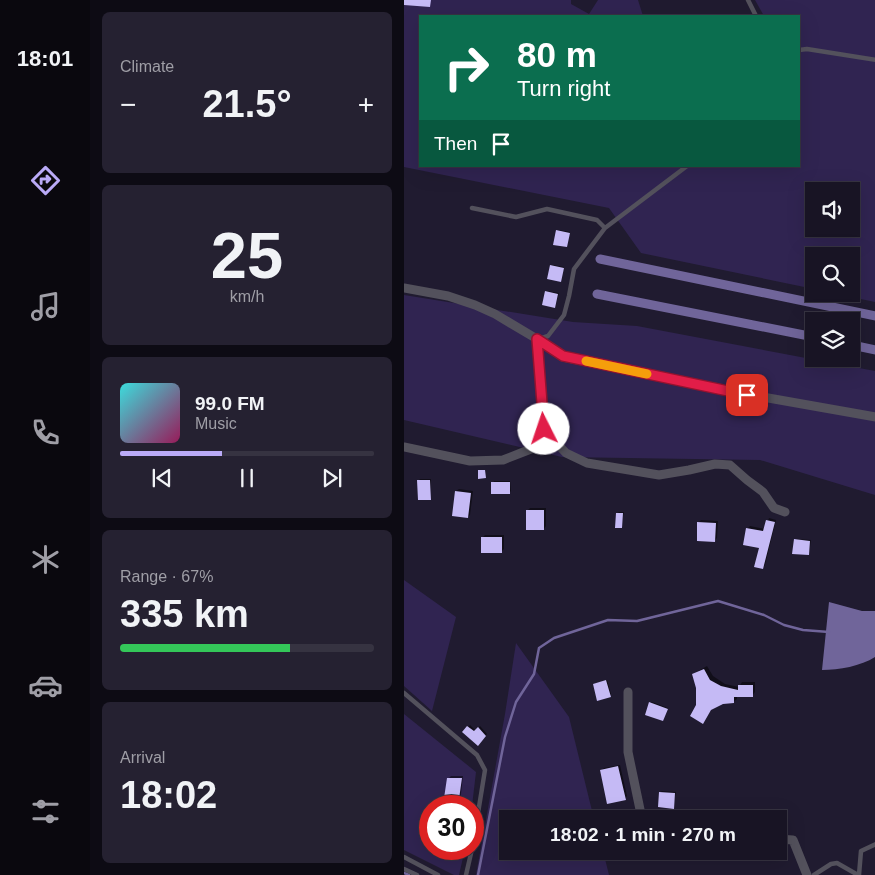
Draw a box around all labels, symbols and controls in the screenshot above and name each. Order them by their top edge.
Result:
icon: right [434,35,499,100]
text: 80 m [517,35,597,74]
text: 18:01 [17,46,73,71]
text: Climate [120,58,174,75]
text: Turn right [517,76,610,101]
text: 21.5° [202,83,292,125]
text: − [120,89,136,120]
text: + [358,89,374,120]
icon: arrive [487,130,515,158]
text: Then [434,133,477,154]
icon: directions [28,163,63,198]
map controls [805,182,860,367]
button: sound [805,182,860,237]
text: 25 [211,219,283,292]
button: search [805,247,860,302]
text: km/h [230,288,264,305]
icon: music [28,289,63,324]
button: layers [805,312,860,367]
pin [726,374,768,416]
icon: arrive [733,381,761,409]
text: 99.0 FM [195,393,265,414]
position arrow [517,402,569,454]
icon: phone [28,415,63,450]
text: Music [195,415,237,432]
icon: previous [148,464,176,492]
icon: pause [233,464,261,492]
icon: next [318,464,346,492]
icon: climate [28,542,63,577]
text: Range · 67% [120,568,213,585]
text: 335 km [120,593,249,635]
icon: car [28,668,63,703]
text: Arrival [120,749,165,766]
text: 18:02 [120,774,217,816]
icon: filters [28,794,63,829]
speed limit sign: 30 [419,795,484,860]
text: 18:02 · 1 min · 270 m [550,824,736,845]

